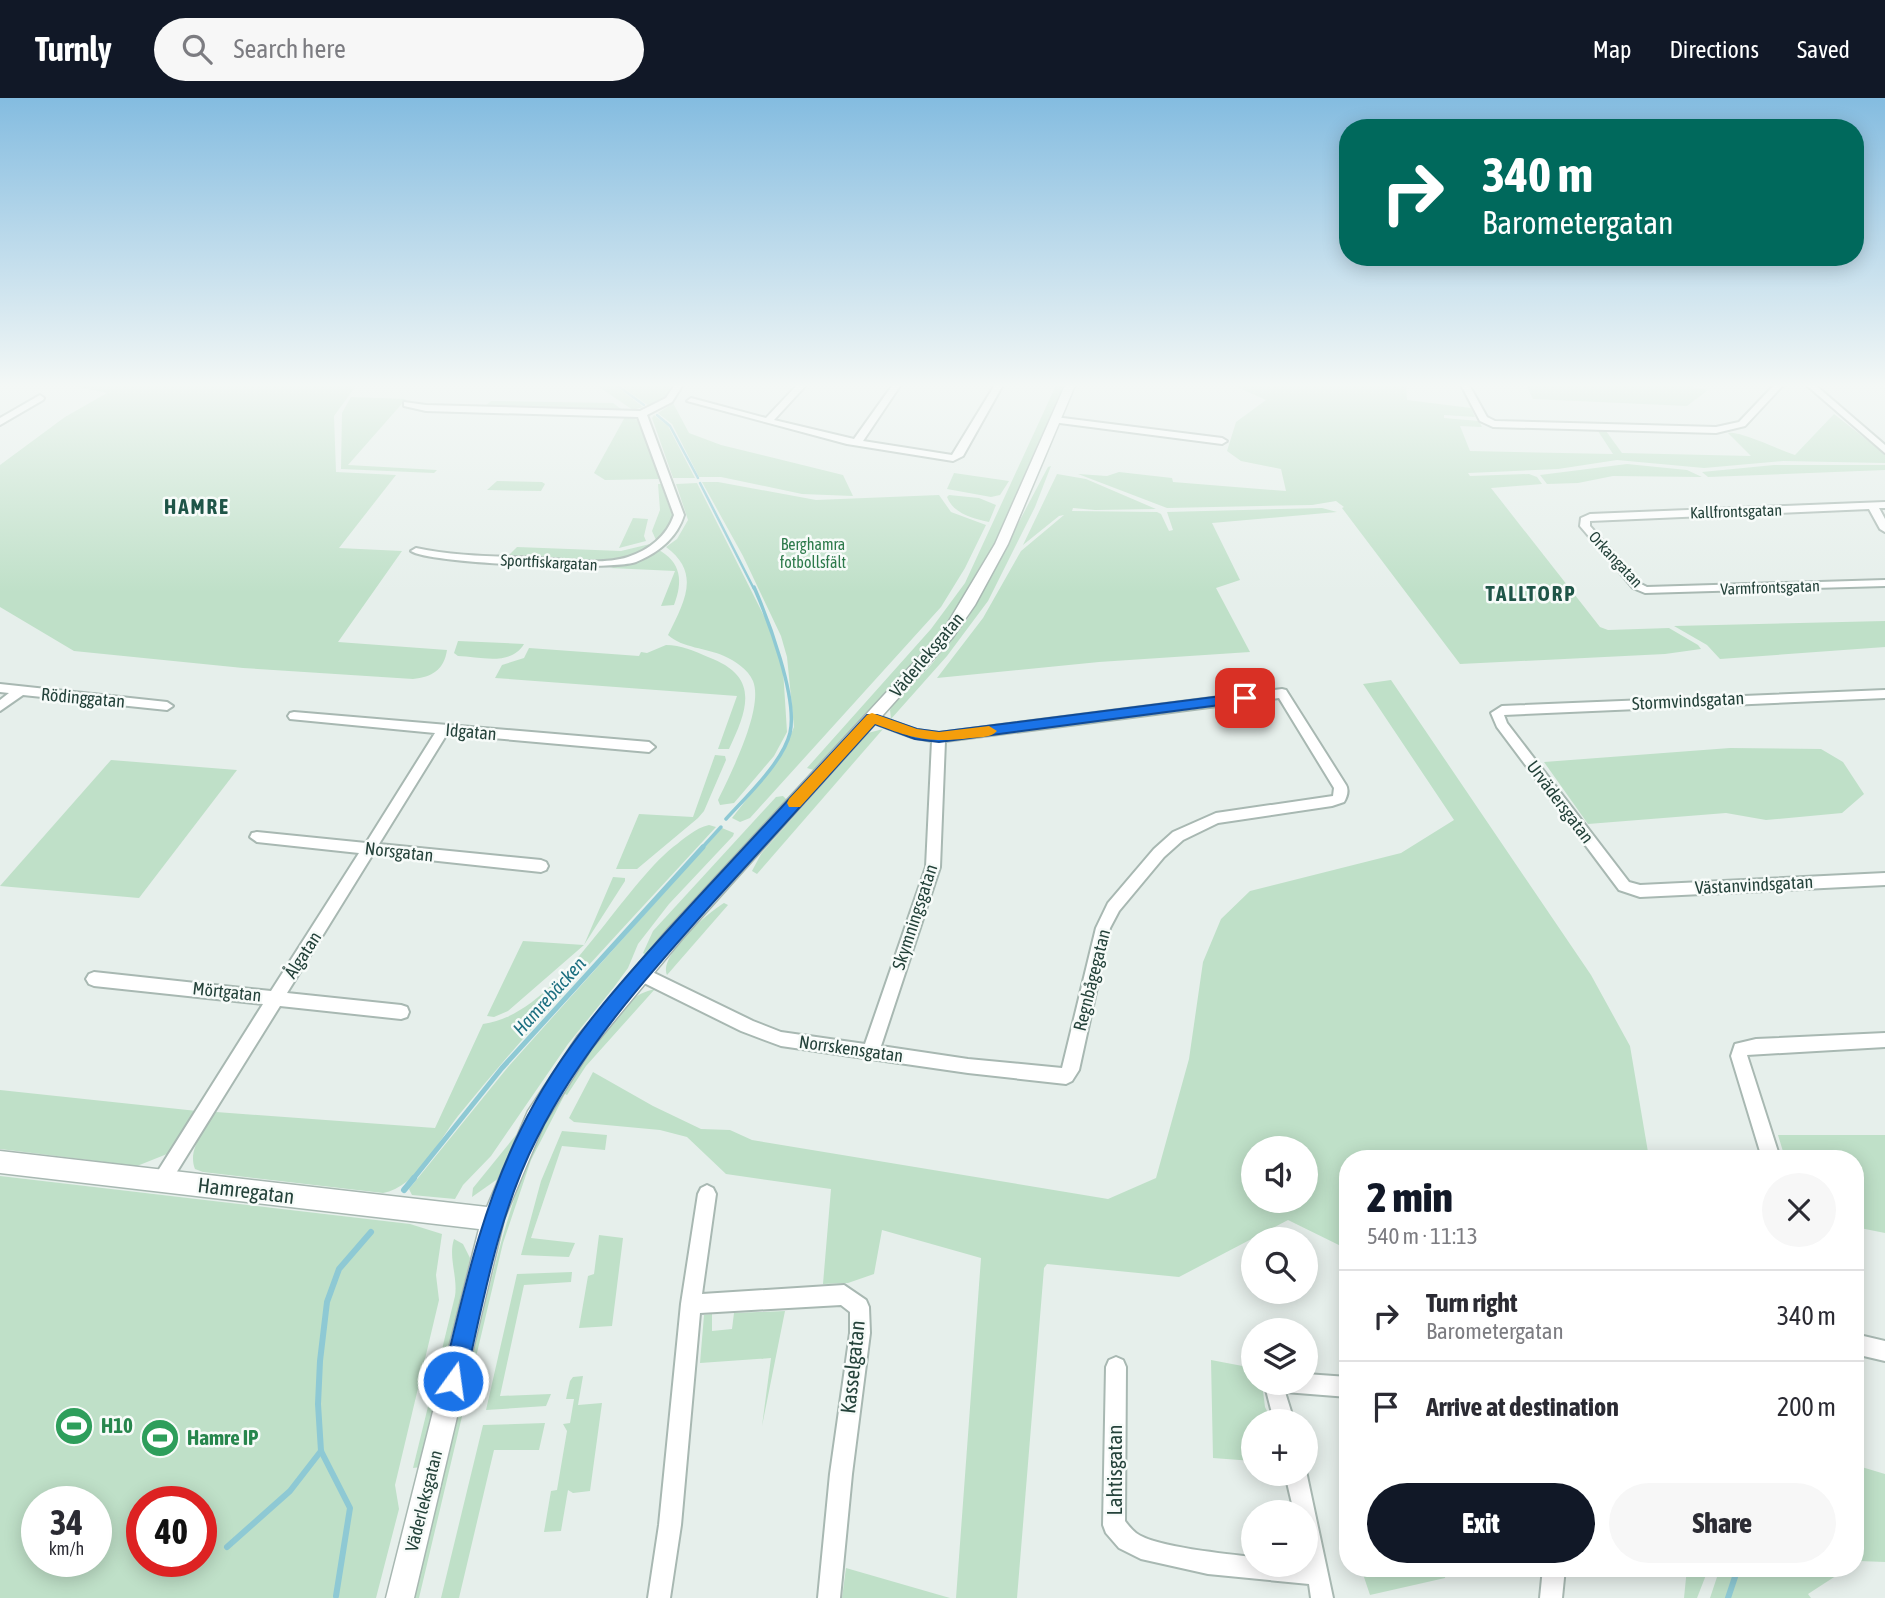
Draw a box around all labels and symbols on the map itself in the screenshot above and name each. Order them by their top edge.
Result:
district label: HAMRE [164,494,230,518]
street label: Kallfrontsgatan [1690,500,1782,523]
street label: Orkangatan [1585,527,1646,591]
park label: Berghamra fotbollsfält [780,535,847,571]
street label: Sportfiskargatan [500,550,598,575]
street label: Varmfrontsgatan [1720,576,1820,599]
district label: TALLTORP [1486,581,1576,605]
street label: Väderleksgatan [885,608,968,701]
pin [1215,668,1275,728]
street label: Rödinggatan [40,683,126,712]
street label: Stormvindsgatan [1631,687,1745,714]
street label: Idgatan [445,719,497,744]
street label: Urvädersgatan [1523,756,1598,847]
street label: Norsgatan [364,837,434,866]
street label: Skymningsgatan [888,861,941,972]
street label: Västanvindsgatan [1694,871,1814,898]
street label: Ålgatan [280,927,325,982]
street label: Regnbågegatan [1069,927,1114,1033]
water label: Hamrebäcken [508,952,590,1040]
street label: Mörtgatan [192,977,262,1006]
street label: Norrskensgatan [798,1031,904,1066]
street label: Hamregatan [196,1172,296,1208]
street label: Kasselgatan [835,1319,869,1415]
position arrow [416,1344,490,1418]
sports icon: H10 [53,1405,95,1447]
place label: H10 [101,1413,133,1437]
sports icon: Hamre IP [139,1417,181,1459]
place label: Hamre IP [187,1425,259,1449]
street label: Lahtisgatan [1102,1425,1126,1515]
street label: Väderleksgatan [401,1448,446,1554]
speed limit sign: 40 [126,1486,217,1577]

